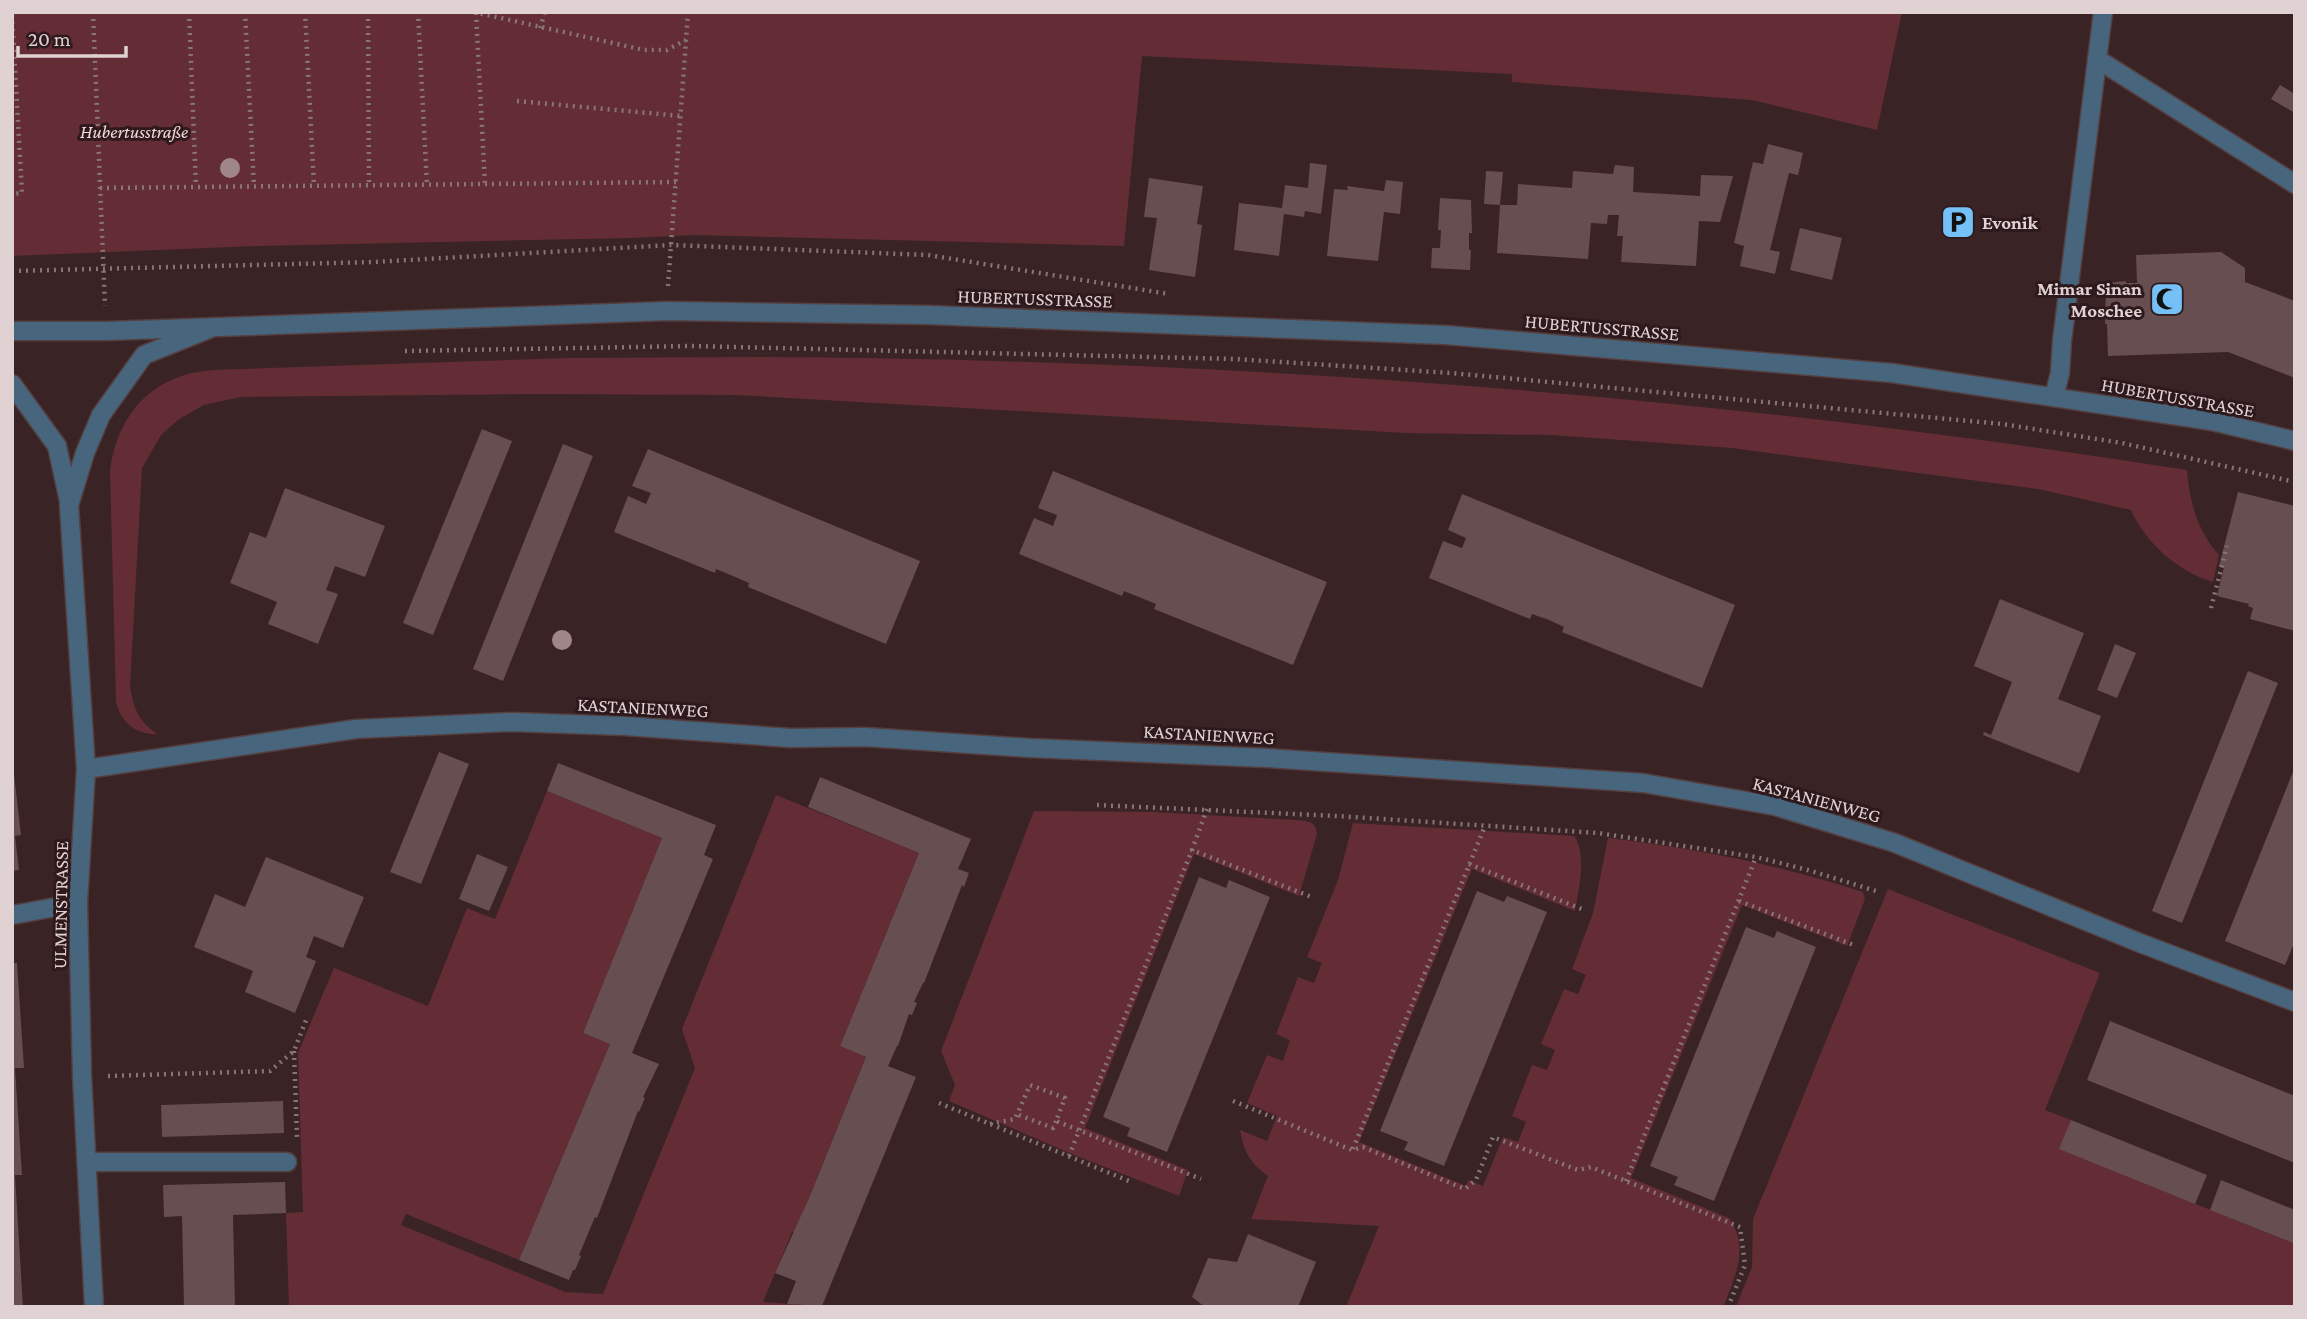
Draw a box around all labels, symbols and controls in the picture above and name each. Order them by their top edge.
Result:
scale bar [18,14,126,58]
text: 20 m [28,27,71,51]
park label: Hubertusstraße [80,121,188,142]
parking icon: Evonik [1939,203,1977,241]
place label: Evonik [1982,212,2039,233]
place label: Mimar Sinan Moschee [2037,278,2142,321]
mosque icon: Mimar Sinan Moschee [2148,280,2186,318]
street label: HUBERTUSSTRASSE [957,285,1113,312]
street label: HUBERTUSSTRASSE [1524,310,1680,345]
street label: HUBERTUSSTRASSE [2100,374,2256,421]
street label: KASTANIENWEG [577,694,709,721]
street label: KASTANIENWEG [1143,721,1275,748]
street label: KASTANIENWEG [1751,772,1883,827]
street label: ULMENSTRASSE [49,841,72,969]

